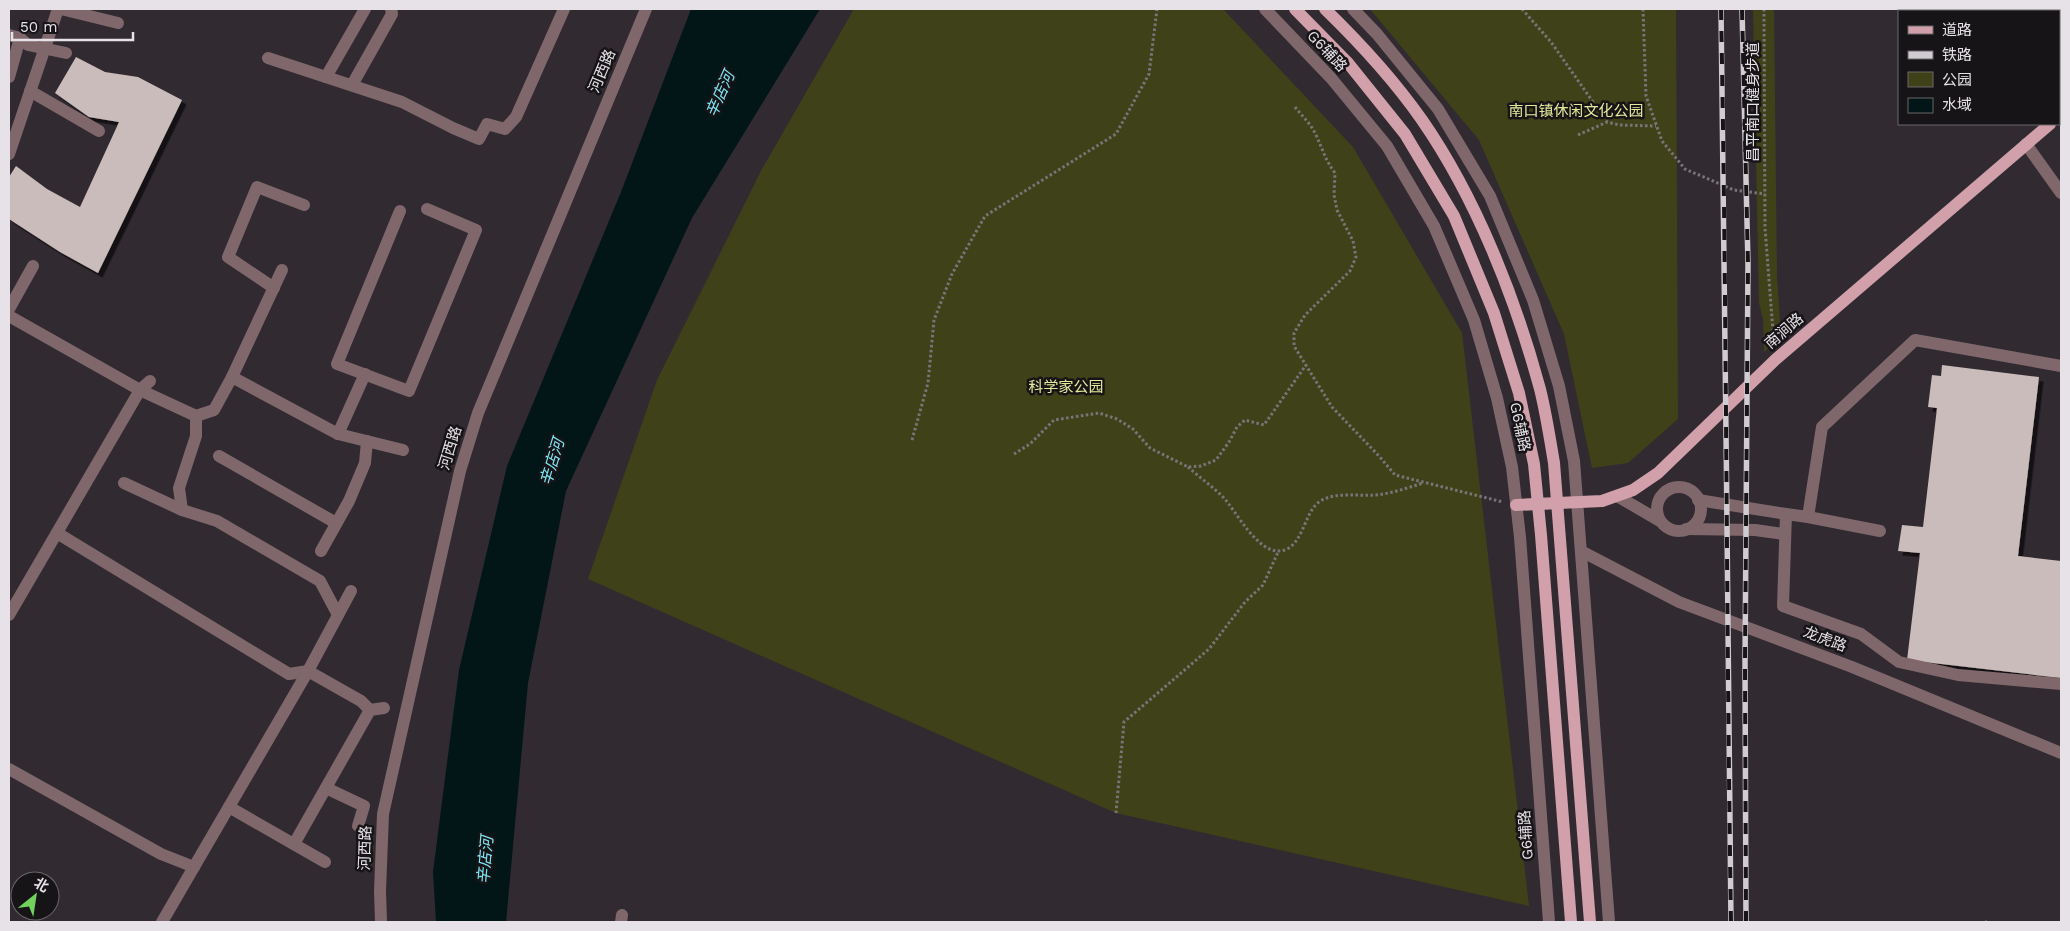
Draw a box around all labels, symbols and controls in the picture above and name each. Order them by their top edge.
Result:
scale bar [12,10,134,42]
legend [1898,10,2060,125]
text: 50 m [20,18,57,36]
text: 道路 [1942,21,1972,39]
street label: G6辅路 [1303,27,1351,75]
street label: 昌平南口健身步道 [1744,42,1762,162]
text: 铁路 [1942,46,1972,64]
street label: 河西路 [585,47,619,95]
water label: 辛店河 [702,65,740,120]
text: 公园 [1942,71,1972,89]
text: 水域 [1942,96,1972,114]
park label: 南口镇休闲文化公园 [1508,102,1644,120]
street label: 南涧路 [1761,309,1807,353]
park label: 科学家公园 [1028,378,1104,396]
street label: G6辅路 [1506,401,1534,453]
street label: 河西路 [435,424,465,472]
water label: 辛店河 [536,433,569,488]
street label: 龙虎路 [1801,623,1849,655]
street label: G6辅路 [1515,809,1537,861]
street label: 河西路 [355,825,375,871]
water label: 辛店河 [473,832,497,885]
north arrow [10,871,60,921]
text: 北 [31,874,52,895]

